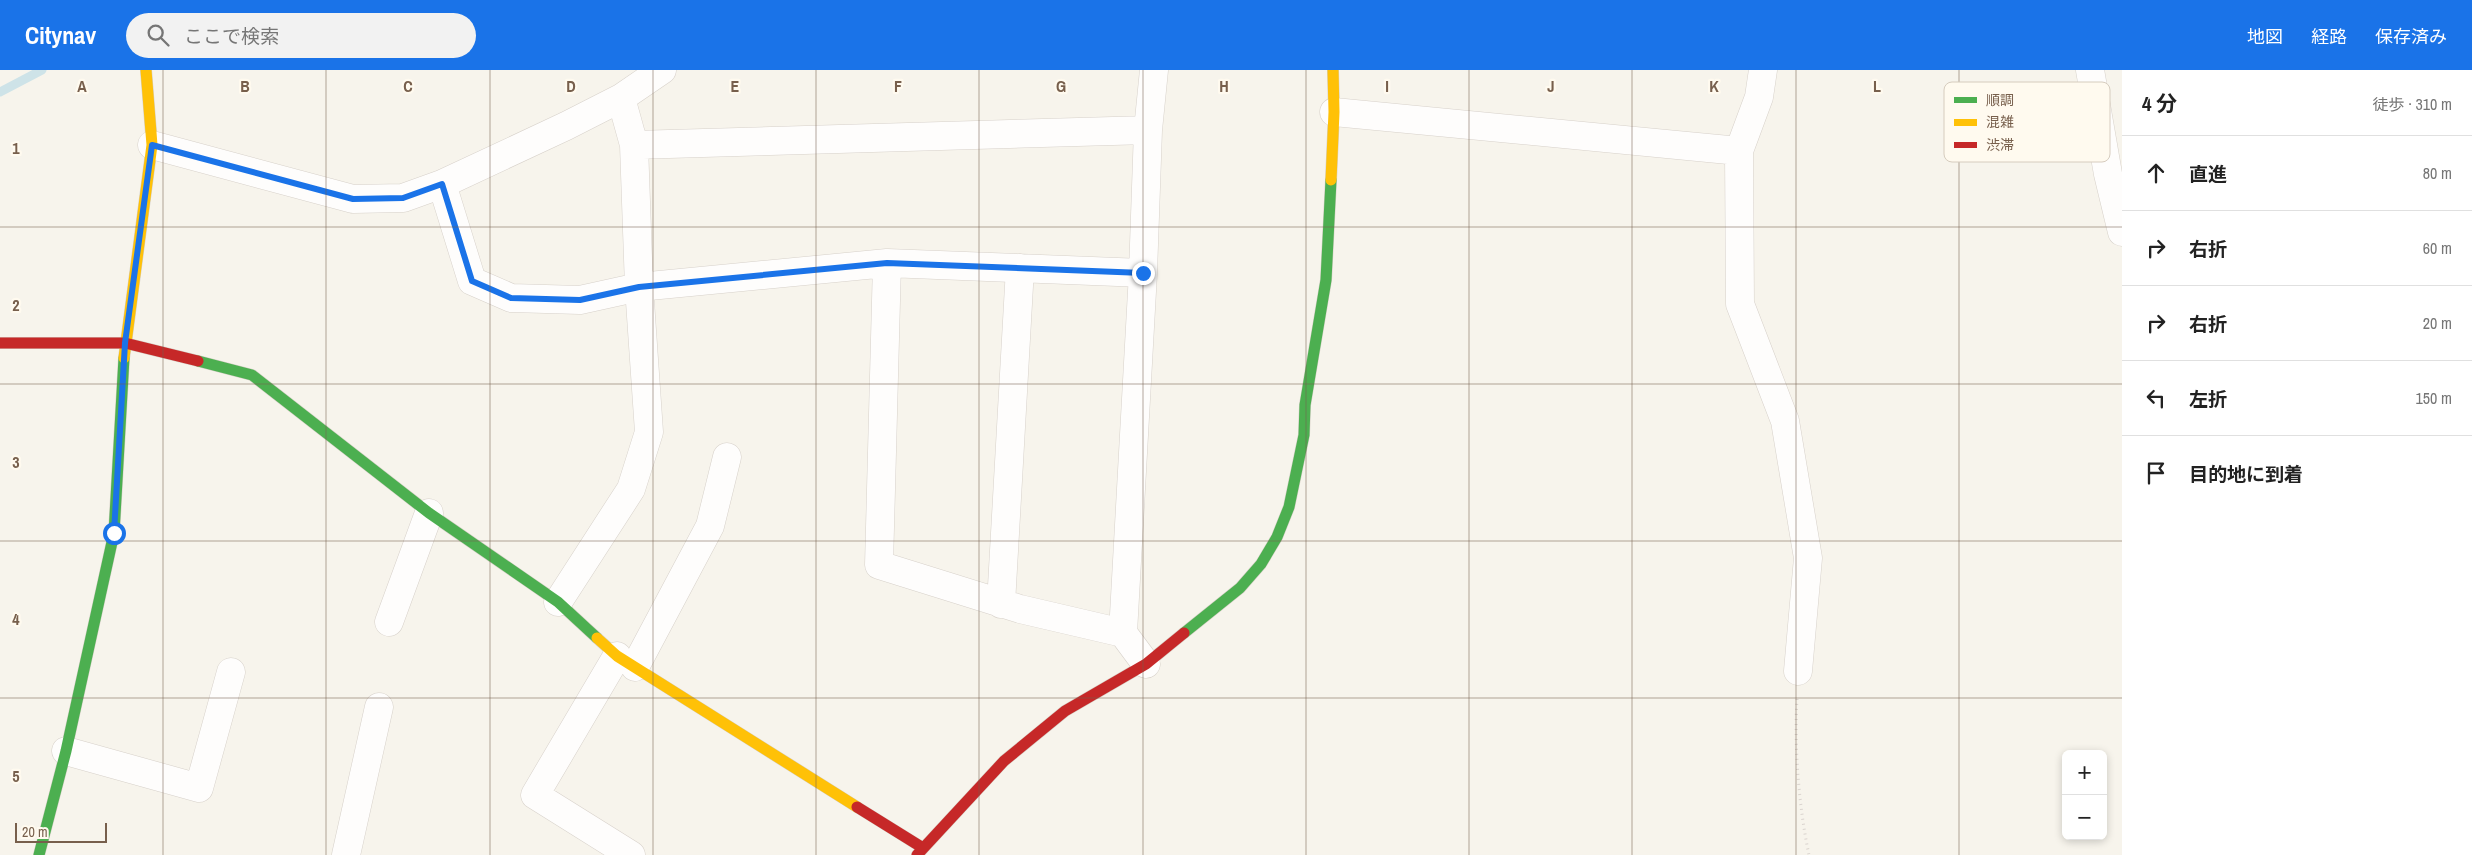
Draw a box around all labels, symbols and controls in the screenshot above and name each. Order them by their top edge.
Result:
search box [126,13,476,58]
text: Citynav [25,19,96,51]
icon: search [144,21,172,49]
text: ここで検索 [184,23,279,49]
text: 地図 [2247,24,2283,49]
text: 経路 [2311,24,2347,49]
text: 保存済み [2375,24,2447,49]
text: A [77,75,87,97]
text: B [240,75,250,97]
text: C [403,75,413,97]
text: D [566,75,576,97]
text: E [731,75,740,97]
text: F [894,75,902,97]
text: G [1056,75,1066,97]
text: H [1219,75,1229,97]
text: I [1385,75,1389,97]
text: J [1547,75,1555,97]
text: K [1709,75,1719,97]
text: L [1873,75,1881,97]
legend [1944,82,2110,162]
text: 4 分 [2142,89,2177,118]
text: 順調 [1986,91,2014,109]
text: 徒歩 · 310 m [2373,93,2452,115]
text: 混雑 [1986,113,2014,131]
text: 渋滞 [1986,136,2014,154]
text: 1 [12,137,20,159]
icon: ahead [2142,159,2170,187]
text: 直進 [2189,161,2227,187]
text: 80 m [2423,162,2452,184]
icon: right [2142,234,2170,262]
text: 右折 [2189,236,2227,262]
text: 60 m [2423,237,2452,259]
route end [1132,262,1155,285]
text: 2 [12,294,20,316]
icon: right [2142,309,2170,337]
text: 右折 [2189,311,2227,337]
text: 20 m [2423,312,2452,334]
icon: left [2142,384,2170,412]
text: 左折 [2189,386,2227,412]
text: 150 m [2416,387,2452,409]
text: 3 [12,451,20,473]
icon: arrive [2142,459,2170,487]
text: 目的地に到着 [2189,461,2303,487]
route start [103,522,126,545]
text: 4 [12,608,20,630]
map controls [2062,750,2107,840]
button: + [2062,750,2107,795]
text: 5 [12,765,20,787]
button: − [2062,795,2107,840]
scale bar [15,820,108,843]
text: 20 m [22,823,48,841]

